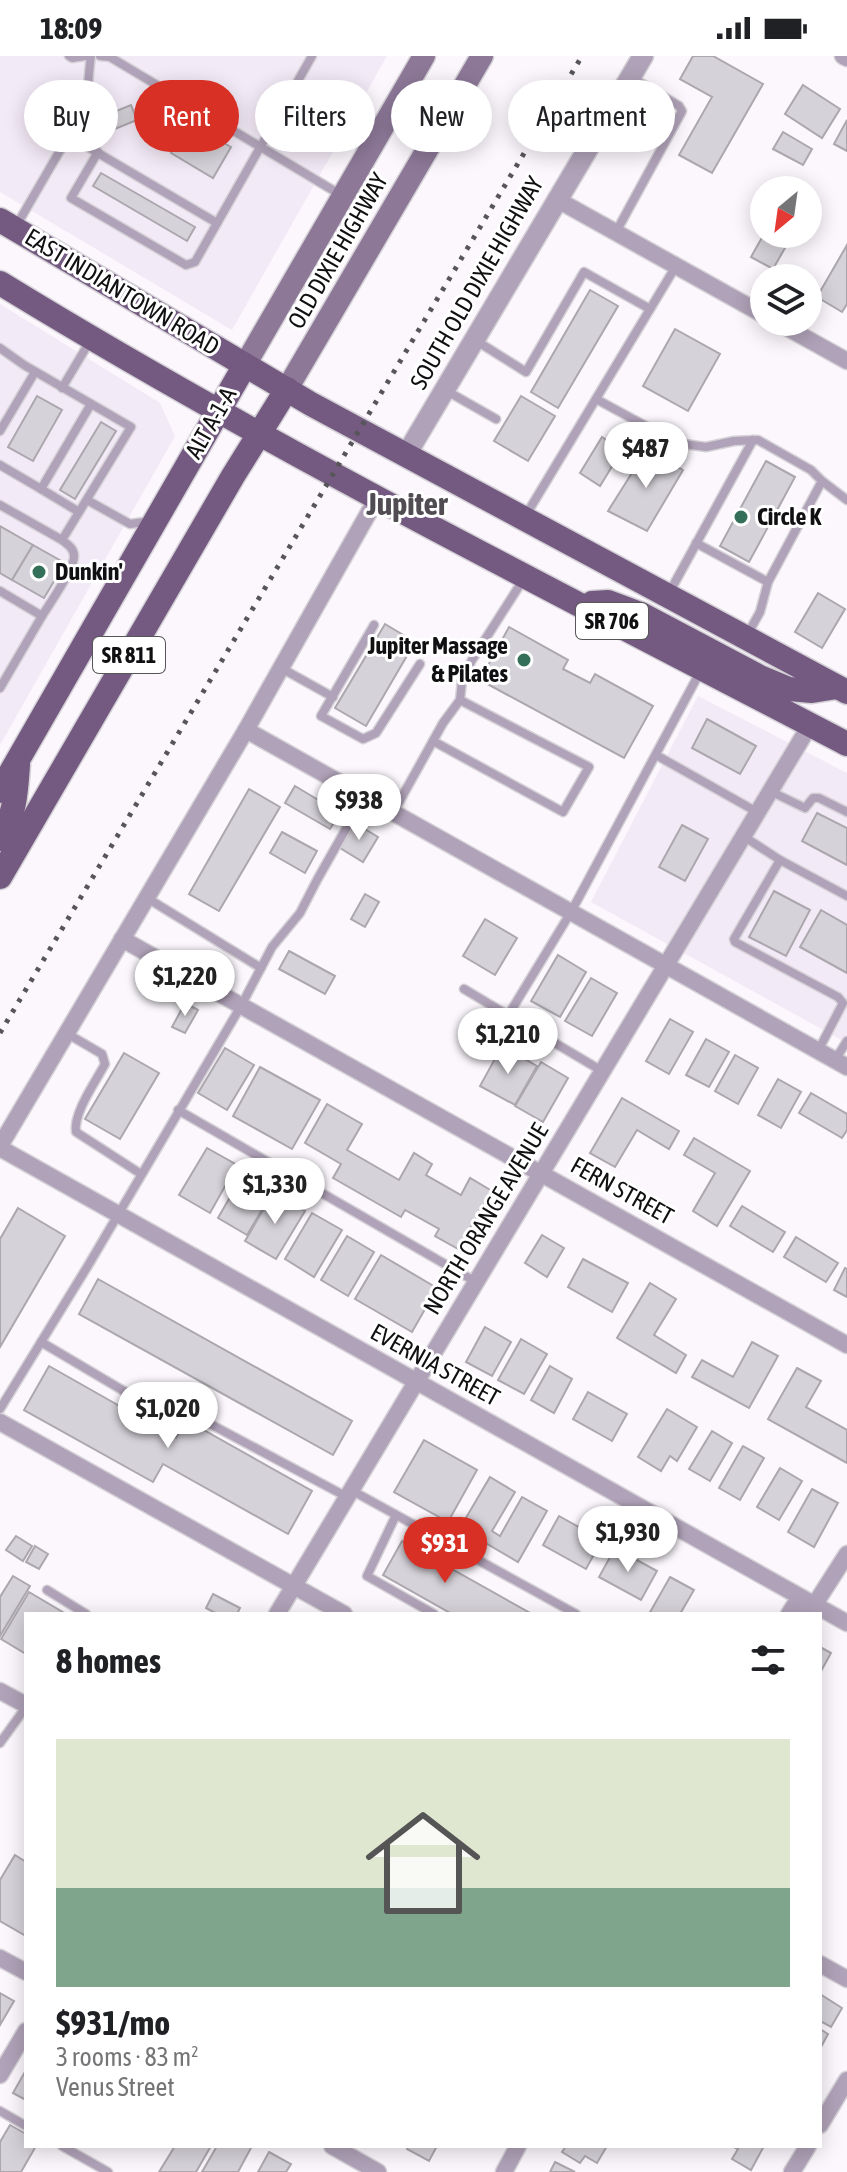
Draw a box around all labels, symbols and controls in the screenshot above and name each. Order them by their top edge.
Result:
text: 18:09 [40,11,102,45]
chip: Buy [24,80,118,152]
chip: Rent [134,80,239,152]
chip: Filters [255,80,375,152]
chip: New [391,80,492,152]
chip: Apartment [508,80,675,152]
street label: OLD DIXIE HIGHWAY [282,168,393,333]
street label: SOUTH OLD DIXIE HIGHWAY [405,171,549,394]
north arrow [750,176,822,248]
map controls [750,176,822,336]
street label: EAST INDIANTOWN ROAD [20,223,224,360]
button: layers [750,264,822,336]
street label: ALT A-1-A [180,382,242,463]
pin: $487 [599,422,693,490]
text: $487 [622,433,670,463]
district label: Jupiter [365,485,448,522]
place label: Circle K [757,503,822,530]
marker: Circle K [732,508,750,526]
place label: Dunkin' [55,558,123,585]
marker: Dunkin' [30,563,48,581]
road number: SR 706 [576,603,648,639]
place label: Jupiter Massage & Pilates [367,632,509,687]
road number: SR 811 [93,637,165,673]
marker: Jupiter Massage & Pilates [515,651,533,669]
pin: $938 [312,774,406,842]
text: $938 [335,785,383,815]
pin: $1,220 [120,950,250,1018]
text: $1,220 [153,961,217,991]
pin: $1,210 [443,1008,573,1076]
text: $1,210 [476,1019,540,1049]
street label: NORTH ORANGE AVENUE [418,1118,553,1319]
street label: FERN STREET [566,1151,679,1230]
pin: $1,330 [210,1158,340,1226]
text: $1,330 [243,1169,307,1199]
street label: EVERNIA STREET [366,1318,505,1411]
pin: $1,020 [103,1382,233,1450]
text: $1,020 [136,1393,200,1423]
pin: $1,930 [563,1506,693,1574]
pin: $931 [398,1517,492,1585]
text: $1,930 [596,1517,660,1547]
text: $931 [421,1528,469,1558]
icon: filters [746,1638,790,1682]
text: 8 homes [56,1641,161,1680]
icon: home [351,1791,495,1935]
text: $931/mo [56,2003,170,2042]
text: 3 rooms · 83 m² [56,2042,198,2072]
text: Venus Street [56,2072,175,2102]

